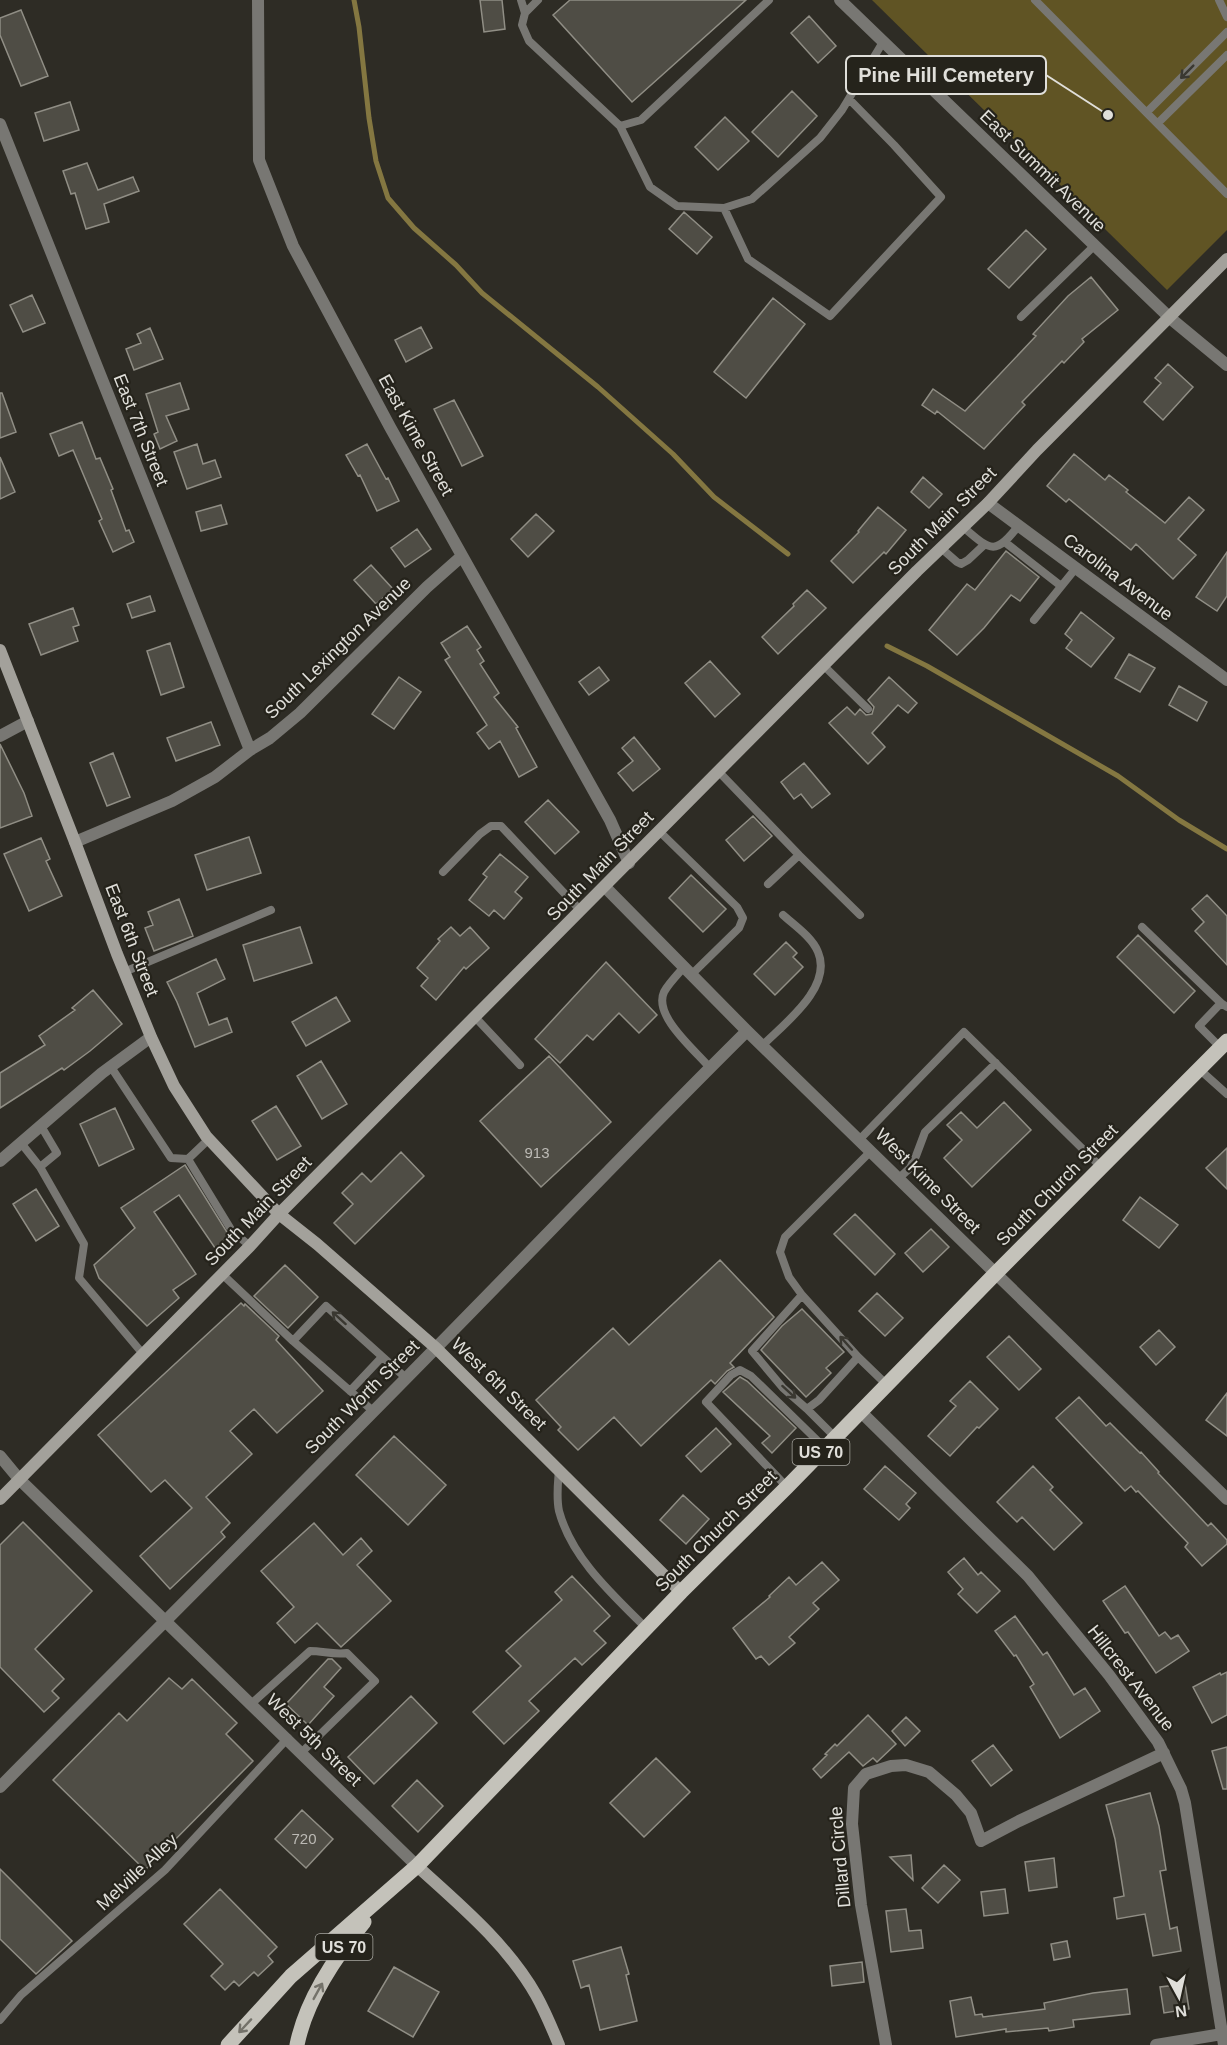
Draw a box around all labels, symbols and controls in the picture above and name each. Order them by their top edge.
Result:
callout: Pine Hill Cemetery [846,56,1046,94]
text: Pine Hill Cemetery [858,64,1035,86]
one-way arrow [1179,64,1194,79]
street label: East Summit Avenue [976,106,1110,236]
street label: East 7th Street [109,371,173,489]
street label: East Kime Street [375,371,457,499]
street label: South Main Street [884,463,1000,579]
street label: Carolina Avenue [1059,529,1177,625]
street label: South Lexington Avenue [261,573,415,723]
street label: South Main Street [543,807,657,925]
street label: East 6th Street [101,881,163,999]
street label: South Church Street [992,1120,1122,1250]
street label: West Kime Street [872,1125,984,1237]
house number: 913 [524,1144,550,1161]
street label: South Main Street [201,1152,315,1270]
one-way arrow [332,1311,347,1325]
street label: West 6th Street [448,1334,550,1434]
street label: South Worth Street [301,1336,423,1458]
one-way arrow [839,1336,853,1351]
one-way arrow [781,1385,796,1399]
road number: US 70 [792,1439,850,1465]
street label: South Church Street [651,1466,781,1596]
street label: Hillcrest Avenue [1083,1621,1179,1735]
street label: West 5th Street [263,1690,365,1790]
street label: Dillard Circle [826,1805,854,1909]
street label: Melville Alley [92,1830,182,1914]
house number: 720 [291,1830,317,1847]
road number: US 70 [316,1934,372,1960]
north arrow [1149,1967,1209,2027]
one-way arrow [312,1983,324,2000]
text: N [1174,2002,1188,2021]
one-way arrow [238,2018,252,2033]

